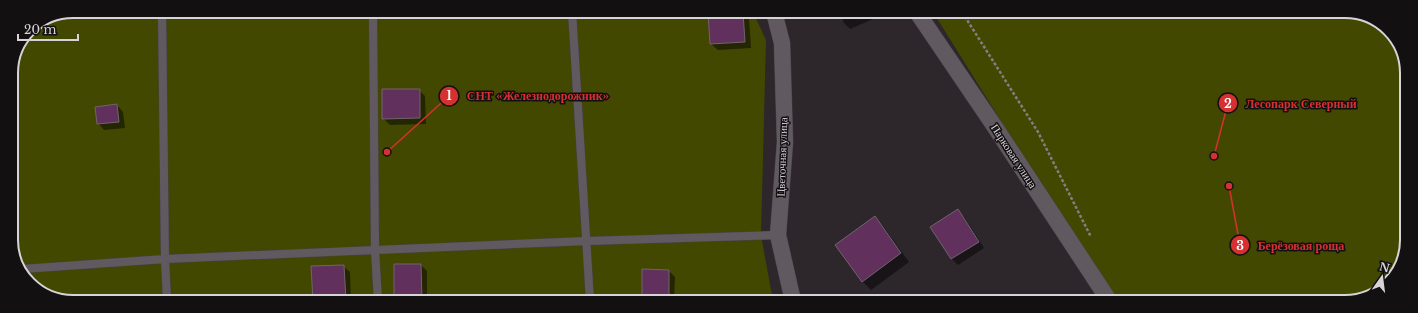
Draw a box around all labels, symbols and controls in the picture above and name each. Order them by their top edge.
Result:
scale bar [18,16,78,42]
text: 20 m [24,22,56,37]
callout: СНТ «Железнодорожник» [439,84,617,108]
text: 1 [446,88,452,103]
text: СНТ «Железнодорожник» [467,88,610,103]
callout: Лесопарк Северный [1218,91,1365,115]
text: 2 [1224,96,1232,111]
text: Лесопарк Северный [1245,96,1357,111]
street label: Цветочная улица [774,117,790,197]
street label: Парковая улица [988,121,1040,191]
callout: Берёзовая роща [1230,233,1353,257]
text: 3 [1236,238,1244,253]
text: Берёзовая роща [1258,238,1344,253]
north arrow [1362,257,1402,297]
text: N [1378,259,1392,275]

